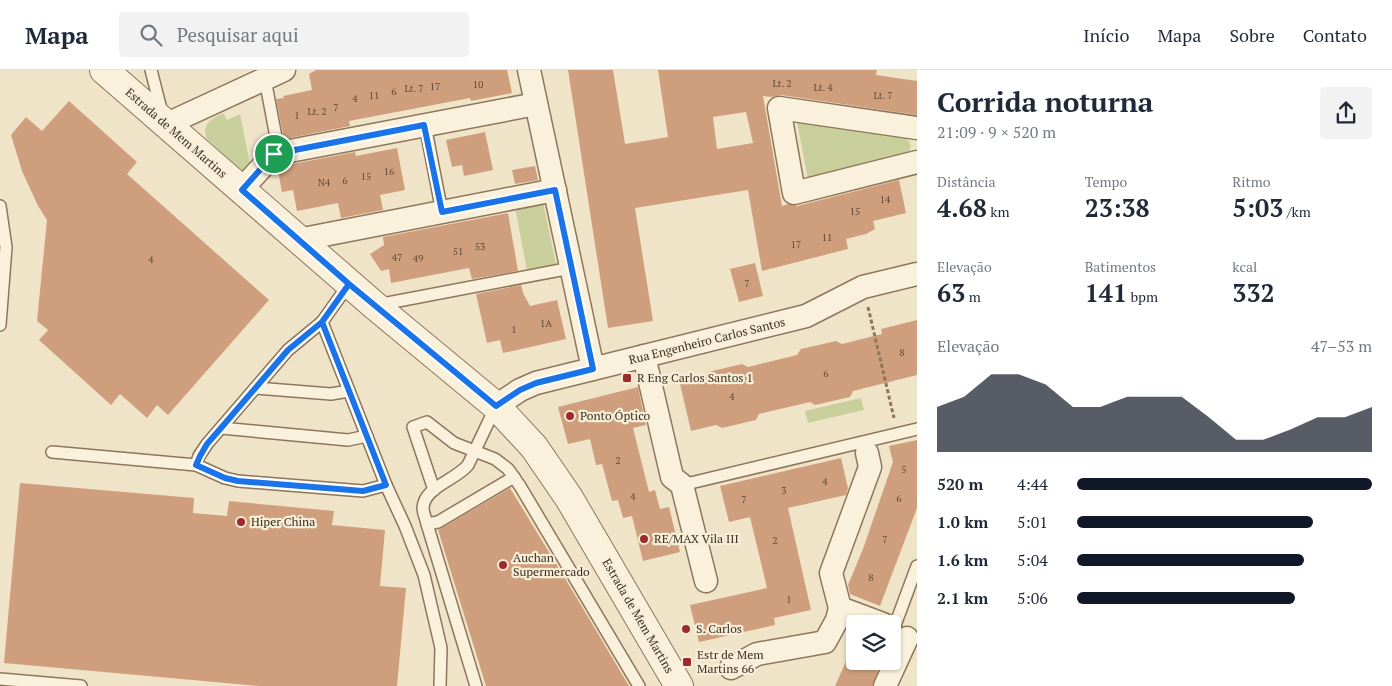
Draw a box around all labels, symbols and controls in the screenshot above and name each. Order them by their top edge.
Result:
search box [119,12,469,57]
text: Mapa [25,19,89,51]
icon: search [137,21,165,49]
text: Pesquisar aqui [177,22,299,47]
text: Início [1083,23,1129,47]
text: Mapa [1157,23,1201,47]
text: Sobre [1229,23,1275,47]
text: Contato [1303,23,1367,47]
house number: Lt. 2 [772,77,792,90]
house number: 10 [473,78,483,91]
house number: 17 [430,80,440,93]
house number: Lt. 4 [813,81,833,94]
house number: Lt. 7 [404,82,424,95]
text: Corrida noturna [937,83,1153,120]
street label: Estrada de Mem Martins [122,84,230,181]
house number: 6 [391,85,397,98]
button: share [1320,87,1372,139]
house number: 11 [369,89,379,102]
house number: Lt. 7 [873,89,893,102]
house number: 4 [352,92,358,105]
house number: 7 [333,101,339,114]
house number: Lt. 2 [307,105,327,118]
house number: 1 [294,109,300,122]
text: 21:09 · 9 × 520 m [937,121,1056,143]
pin [253,133,295,175]
icon: arrive [260,140,288,168]
house number: 16 [384,165,395,178]
house number: 15 [361,170,371,183]
text: Distância [937,172,996,191]
text: Tempo [1085,172,1127,191]
text: Ritmo [1232,172,1270,191]
house number: 6 [342,174,348,187]
house number: N4 [318,176,331,189]
text: 4.68 [937,191,987,224]
text: 23:38 [1085,191,1150,224]
text: 5:03 [1232,191,1283,224]
house number: 14 [880,193,891,206]
text: km [987,202,1010,221]
text: /km [1283,202,1311,221]
house number: 15 [850,205,860,218]
house number: 11 [822,231,832,244]
house number: 17 [791,238,801,251]
house number: 53 [475,240,485,253]
house number: 51 [453,245,463,258]
house number: 47 [392,251,402,264]
house number: 49 [413,252,423,265]
house number: 4 [148,253,154,266]
text: Elevação [937,257,992,276]
text: Batimentos [1085,257,1156,276]
text: kcal [1232,257,1257,276]
text: 63 [937,276,965,309]
text: 141 [1085,276,1127,309]
text: 332 [1232,276,1275,309]
house number: 7 [744,277,750,290]
text: m [965,287,981,306]
text: bpm [1127,287,1158,306]
street label: Rua Engenheiro Carlos Santos [627,314,787,367]
house number: 1A [540,317,552,330]
house number: 1 [511,323,517,336]
text: Elevação [937,335,999,357]
text: 47–53 m [1311,335,1372,357]
house number: 8 [899,346,905,359]
house number: 6 [823,367,829,380]
place label: R Eng Carlos Santos 1 [637,370,753,385]
marker: R Eng Carlos Santos 1 [621,372,633,384]
house number: 4 [729,390,735,403]
place label: Ponto Óptico [580,408,651,423]
marker: Ponto Óptico [564,410,576,422]
house number: 2 [615,454,621,467]
house number: 5 [901,463,907,476]
text: 520 m [937,473,983,495]
text: 4:44 [1017,473,1048,495]
house number: 4 [822,475,828,488]
house number: 3 [781,484,787,497]
house number: 4 [630,490,636,503]
house number: 6 [896,492,902,505]
house number: 7 [741,493,747,506]
text: 1.0 km [937,511,988,533]
text: 5:01 [1017,511,1048,533]
place label: Hiper China [251,514,315,529]
marker: Hiper China [235,516,247,528]
place label: RE/MAX Vila III [654,531,739,546]
marker: RE/MAX Vila III [638,533,650,545]
house number: 7 [882,533,888,546]
house number: 2 [772,534,778,547]
text: 1.6 km [937,549,988,571]
text: 5:04 [1017,549,1048,571]
place label: Auchan Supermercado [513,550,590,579]
street label: Estrada de Mem Martins [600,556,677,676]
marker: Auchan Supermercado [497,559,509,571]
house number: 8 [868,571,874,584]
text: 2.1 km [937,587,988,609]
text: 5:06 [1017,587,1048,609]
house number: 1 [786,593,792,606]
map controls [846,615,901,670]
button: layers [846,615,901,670]
place label: S. Carlos [696,621,742,636]
marker: S. Carlos [680,623,692,635]
place label: Estr de Mem Martins 66 [697,647,764,676]
marker: Estr de Mem Martins 66 [681,656,693,668]

